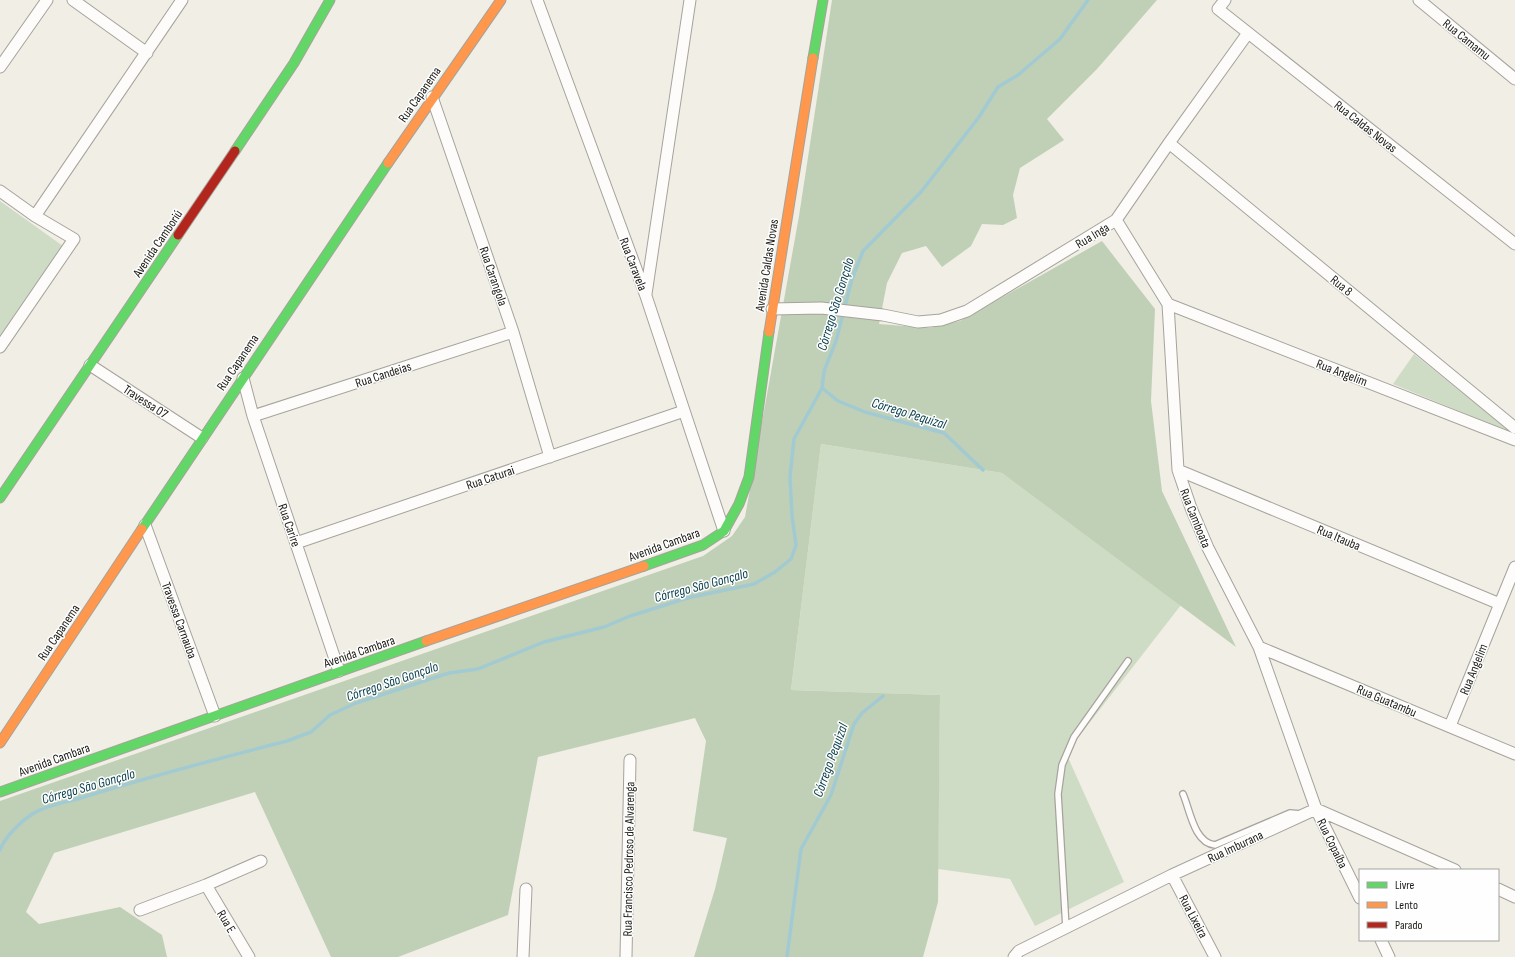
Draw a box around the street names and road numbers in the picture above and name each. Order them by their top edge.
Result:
street label: Rua Camamu [1439,16,1493,64]
street label: Rua Capanema [395,64,445,125]
street label: Rua Caldas Novas [1331,97,1400,157]
street label: Avenida Camboriú [129,207,186,281]
street label: Avenida Caldas Novas [752,218,782,313]
street label: Rua Inga [1073,220,1112,252]
street label: Rua Caravela [616,236,651,293]
street label: Rua Carangola [475,245,511,308]
street label: Rua 8 [1327,272,1356,300]
street label: Rua Capanema [213,332,262,394]
street label: Rua Angelim [1314,356,1370,390]
street label: Rua Candeias [353,358,414,392]
street label: Travessa 07 [120,381,171,423]
street label: Rua Caturai [464,462,517,494]
street label: Rua Camboata [1176,486,1214,550]
street label: Rua Carire [274,502,304,549]
street label: Rua Itauba [1314,522,1363,554]
street label: Avenida Cambara [626,525,702,566]
street label: Travessa Carnauba [158,580,200,661]
street label: Rua Capanema [34,602,83,664]
street label: Avenida Cambara [321,632,397,672]
street label: Rua Angelim [1456,641,1491,697]
street label: Rua Guatambu [1354,681,1419,721]
street label: Avenida Cambara [16,740,92,781]
street label: Rua Francisco Pedroso de Alvarenga [620,782,638,936]
street label: Rua Copaíba [1313,816,1351,871]
street label: Rua Imburana [1205,827,1266,867]
street label: Rua Lixeira [1175,892,1211,941]
street label: Rua E [213,907,239,936]

